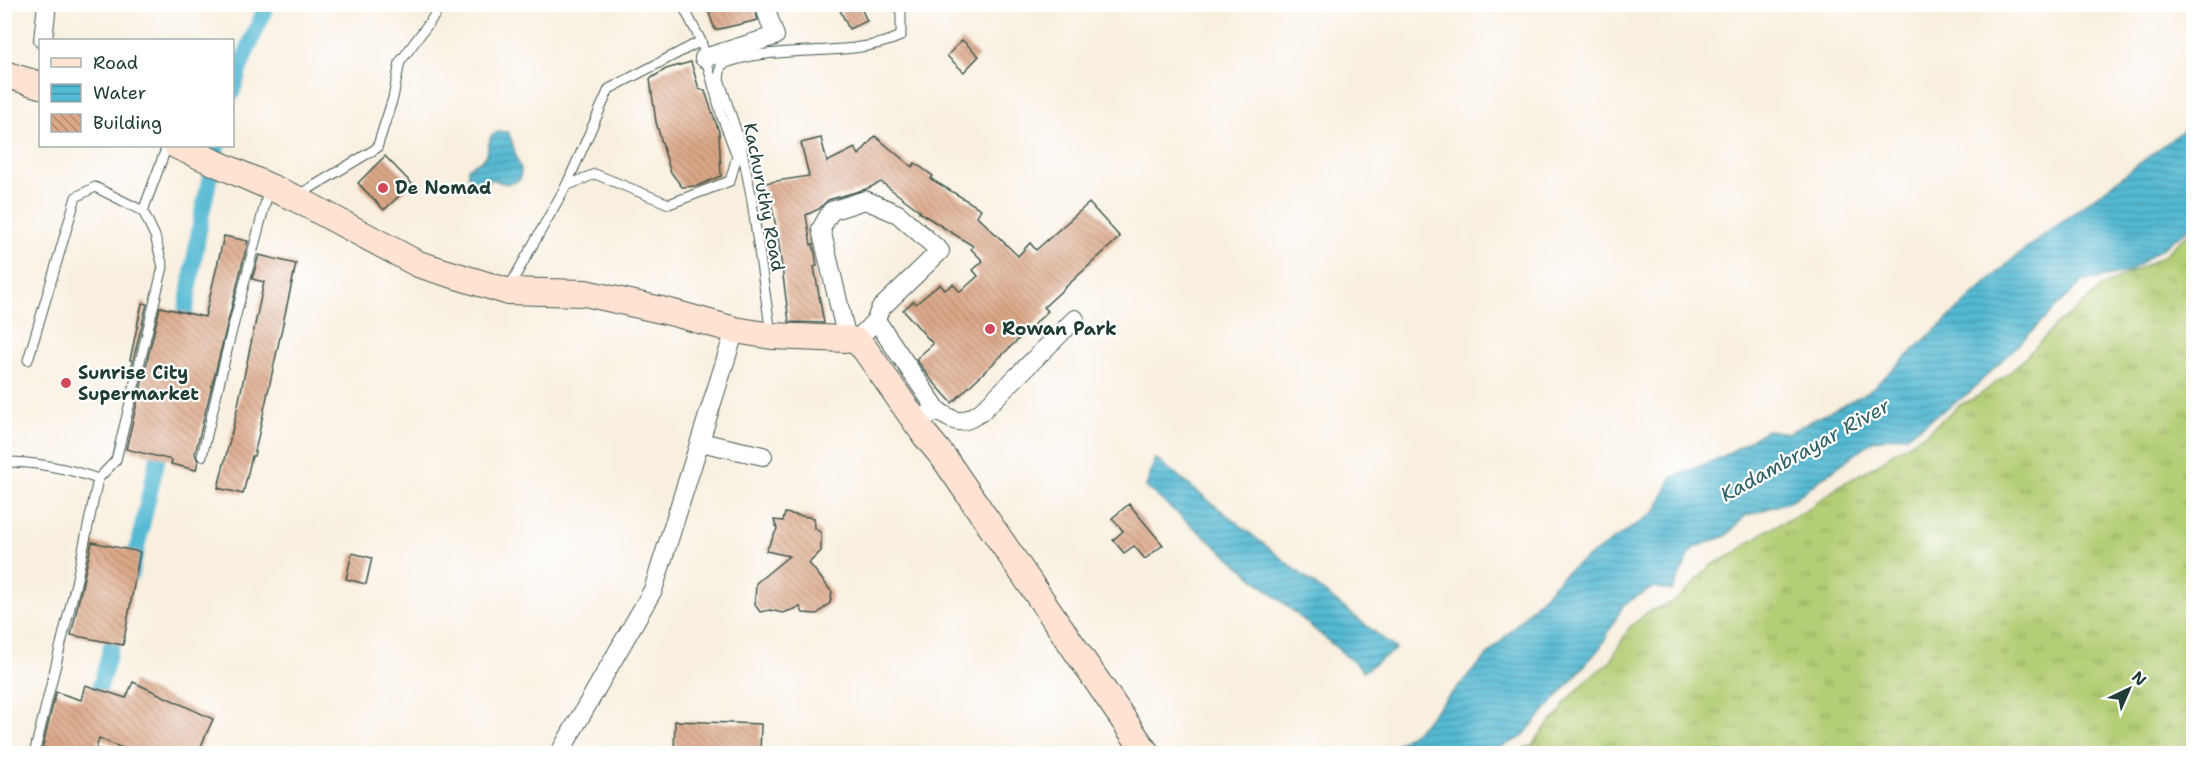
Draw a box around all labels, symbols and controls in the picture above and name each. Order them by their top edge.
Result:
legend [39,39,234,147]
text: Road [93,51,138,75]
text: Water [93,81,146,105]
text: Building [93,111,162,135]
street label: Kachuruthy Road [738,121,790,273]
place label: De Nomad [395,176,491,200]
marker: De Nomad [376,181,390,195]
place label: Rowan Park [1002,317,1117,341]
marker: Rowan Park [983,322,997,336]
place label: Sunrise City Supermarket [78,361,199,406]
marker: Sunrise City Supermarket [59,376,73,390]
water label: Kadambrayar River [1716,392,1895,507]
north arrow [2099,659,2159,719]
text: N [2127,667,2151,691]

